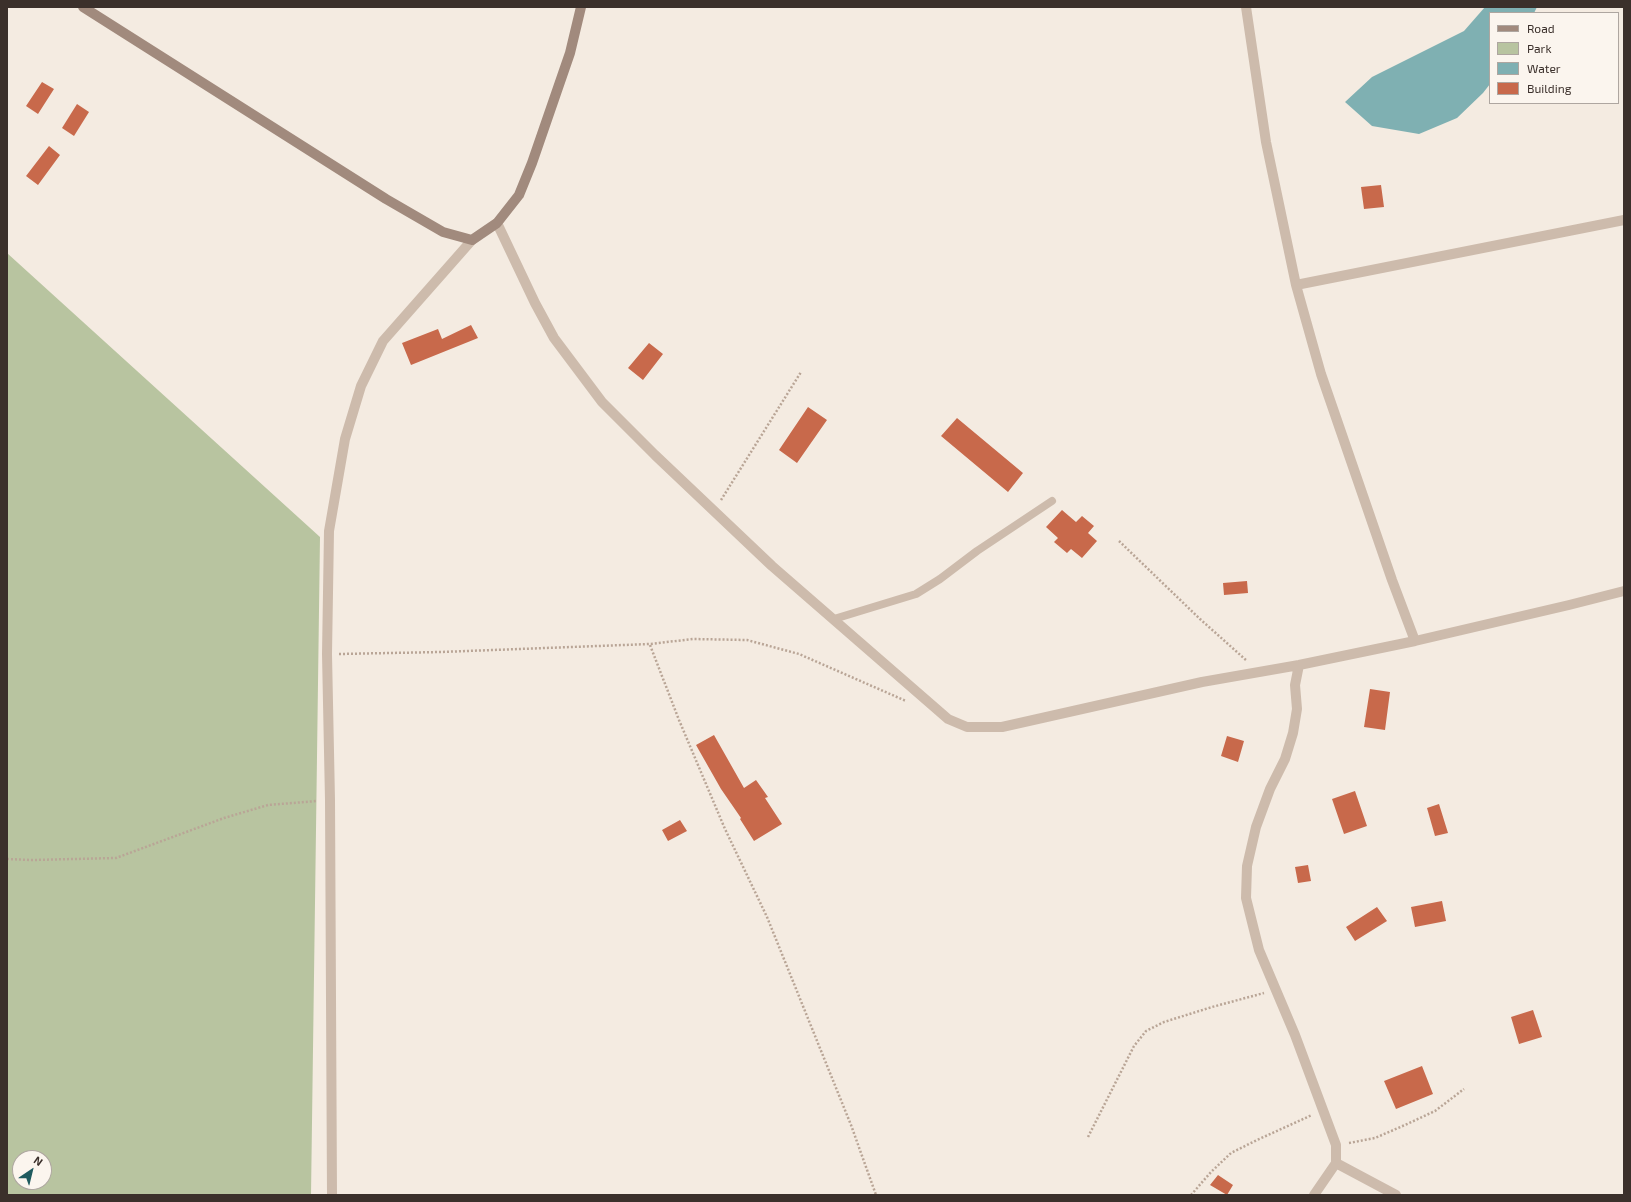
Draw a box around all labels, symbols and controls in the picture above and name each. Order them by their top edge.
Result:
legend [1489,12,1619,104]
text: Road [1527,21,1555,35]
text: Park [1527,41,1552,55]
text: Water [1527,61,1561,75]
text: Building [1527,81,1571,95]
north arrow [12,1150,52,1190]
text: N [32,1153,46,1168]

